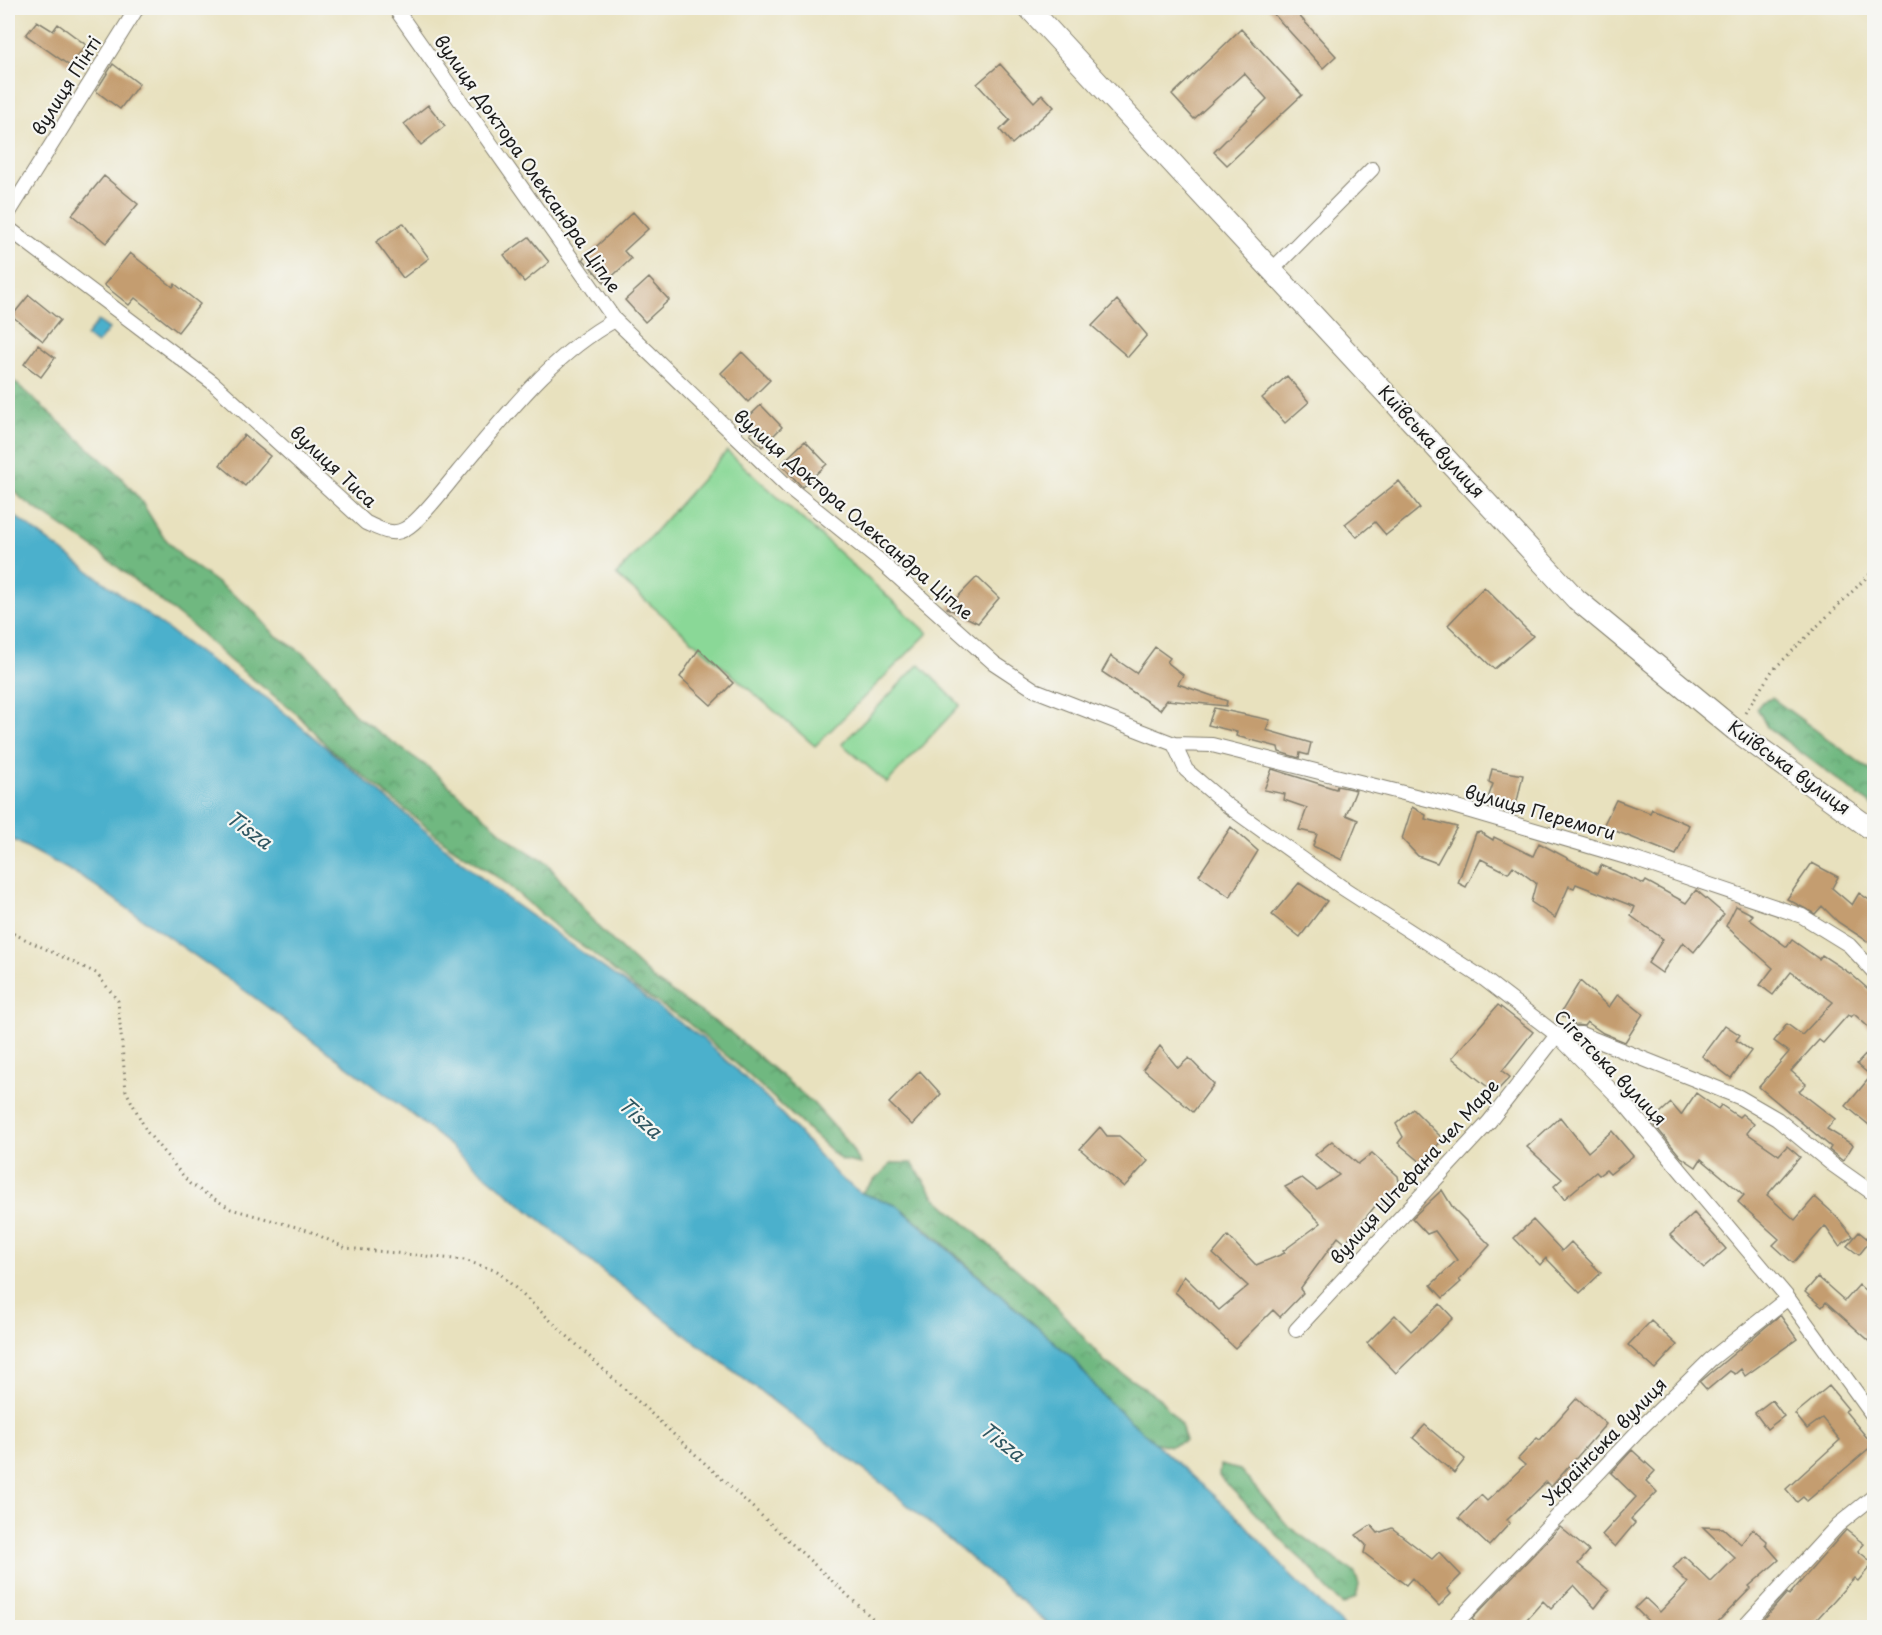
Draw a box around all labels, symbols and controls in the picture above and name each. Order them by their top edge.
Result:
street label: вулиця Доктора Олександра Ціпле [428,29,628,298]
street label: вулиця Пінті [24,30,107,140]
street label: Київська вулиця [1372,378,1492,504]
street label: вулиця Доктора Олександра Ціпле [728,402,980,626]
street label: вулиця Тиса [284,418,384,514]
street label: Київська вулиця [1723,713,1857,821]
street label: вулиця Перемоги [1462,777,1619,846]
water label: Tisza [221,802,279,856]
street label: Сігетська вулиця [1548,1003,1674,1131]
street label: вулиця Штефана чел Маре [1323,1072,1505,1270]
water label: Tisza [612,1090,670,1145]
street label: Українська вулиця [1535,1371,1672,1511]
water label: Tisza [974,1414,1032,1469]

